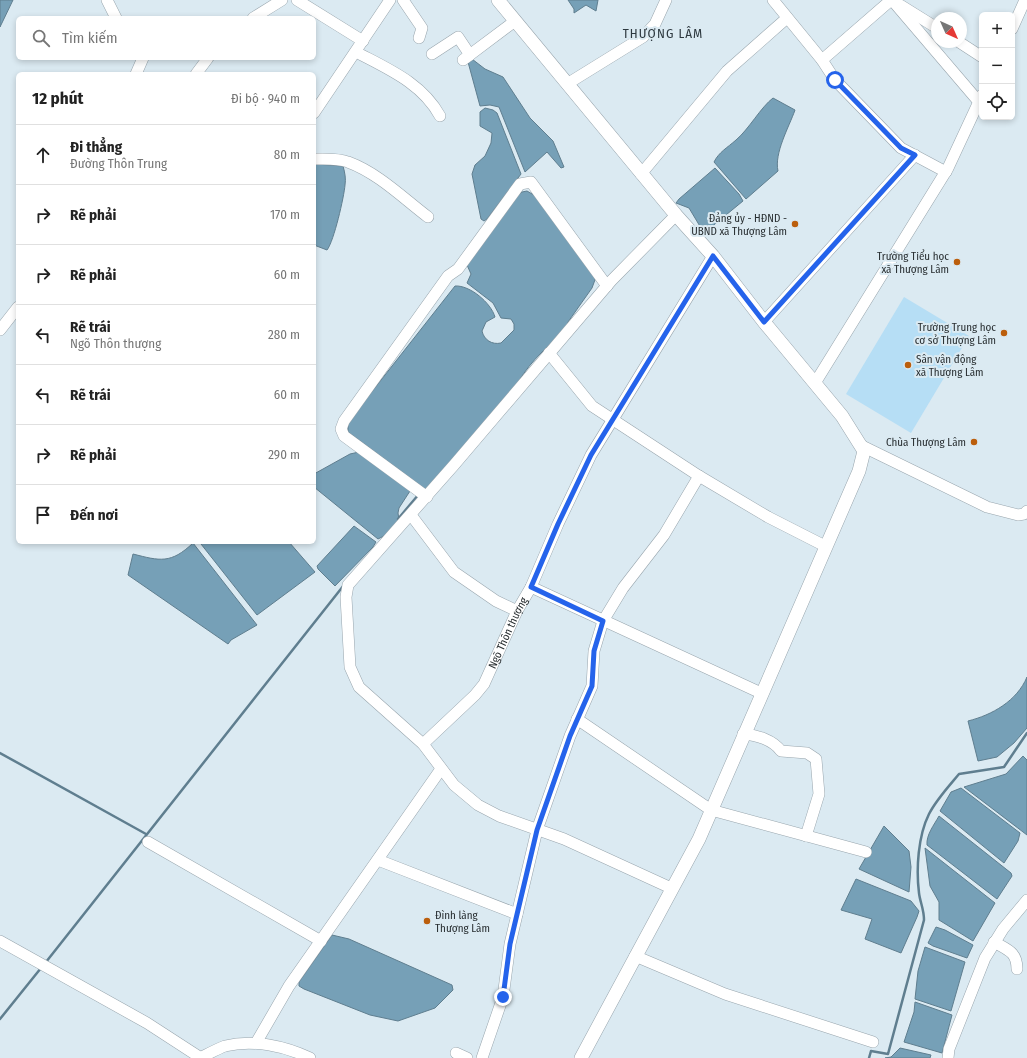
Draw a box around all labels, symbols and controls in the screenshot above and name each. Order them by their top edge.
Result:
north arrow [931,12,967,48]
map controls [979,12,1015,120]
button: + [979,12,1015,48]
search box [16,16,316,60]
district label: THƯỢNG LÂM [623,26,703,41]
icon: search [30,27,52,49]
text: Tìm kiếm [62,29,118,47]
button: − [979,48,1015,84]
route start [826,71,844,89]
button: locate [979,84,1015,120]
text: 12 phút [32,88,84,109]
text: Đi bộ · 940 m [231,91,300,106]
text: Đi thẳng [70,138,122,156]
icon: ahead [32,144,54,166]
text: 80 m [274,147,300,162]
text: Đường Thôn Trung [70,156,167,171]
icon: right [32,204,54,226]
text: Rẽ phải [70,206,116,224]
text: 170 m [270,207,300,222]
place label: Đảng ủy - HĐND - UBND xã Thượng Lâm [691,212,787,238]
marker: Đảng ủy - HĐND - UBND xã Thượng Lâm [790,219,800,229]
place label: Trường Tiểu học xã Thượng Lâm [877,249,949,276]
marker: Trường Tiểu học xã Thượng Lâm [952,257,962,267]
icon: right [32,264,54,286]
text: Rẽ phải [70,266,116,284]
text: 60 m [274,267,300,282]
text: Rẽ trái [70,318,111,336]
place label: Trường Trung học cơ sở Thượng Lâm [915,321,996,347]
icon: left [32,324,54,346]
text: 280 m [268,327,300,342]
marker: Trường Trung học cơ sở Thượng Lâm [999,328,1009,338]
text: Ngõ Thôn thượng [70,336,161,351]
place label: Sân vận động xã Thượng Lâm [916,353,984,379]
marker: Sân vận động xã Thượng Lâm [903,360,913,370]
icon: left [32,384,54,406]
text: Rẽ trái [70,386,111,404]
text: 60 m [274,387,300,402]
place label: Chùa Thượng Lâm [886,436,966,449]
marker: Chùa Thượng Lâm [969,437,979,447]
icon: right [32,444,54,466]
text: Rẽ phải [70,446,116,464]
text: 290 m [268,447,300,462]
icon: arrive [32,504,54,526]
text: Đến nơi [70,506,118,524]
street label: Ngõ Thôn thượng [485,594,531,671]
place label: Đình làng Thượng Lâm [435,909,490,935]
marker: Đình làng Thượng Lâm [422,916,432,926]
route end [494,988,512,1006]

